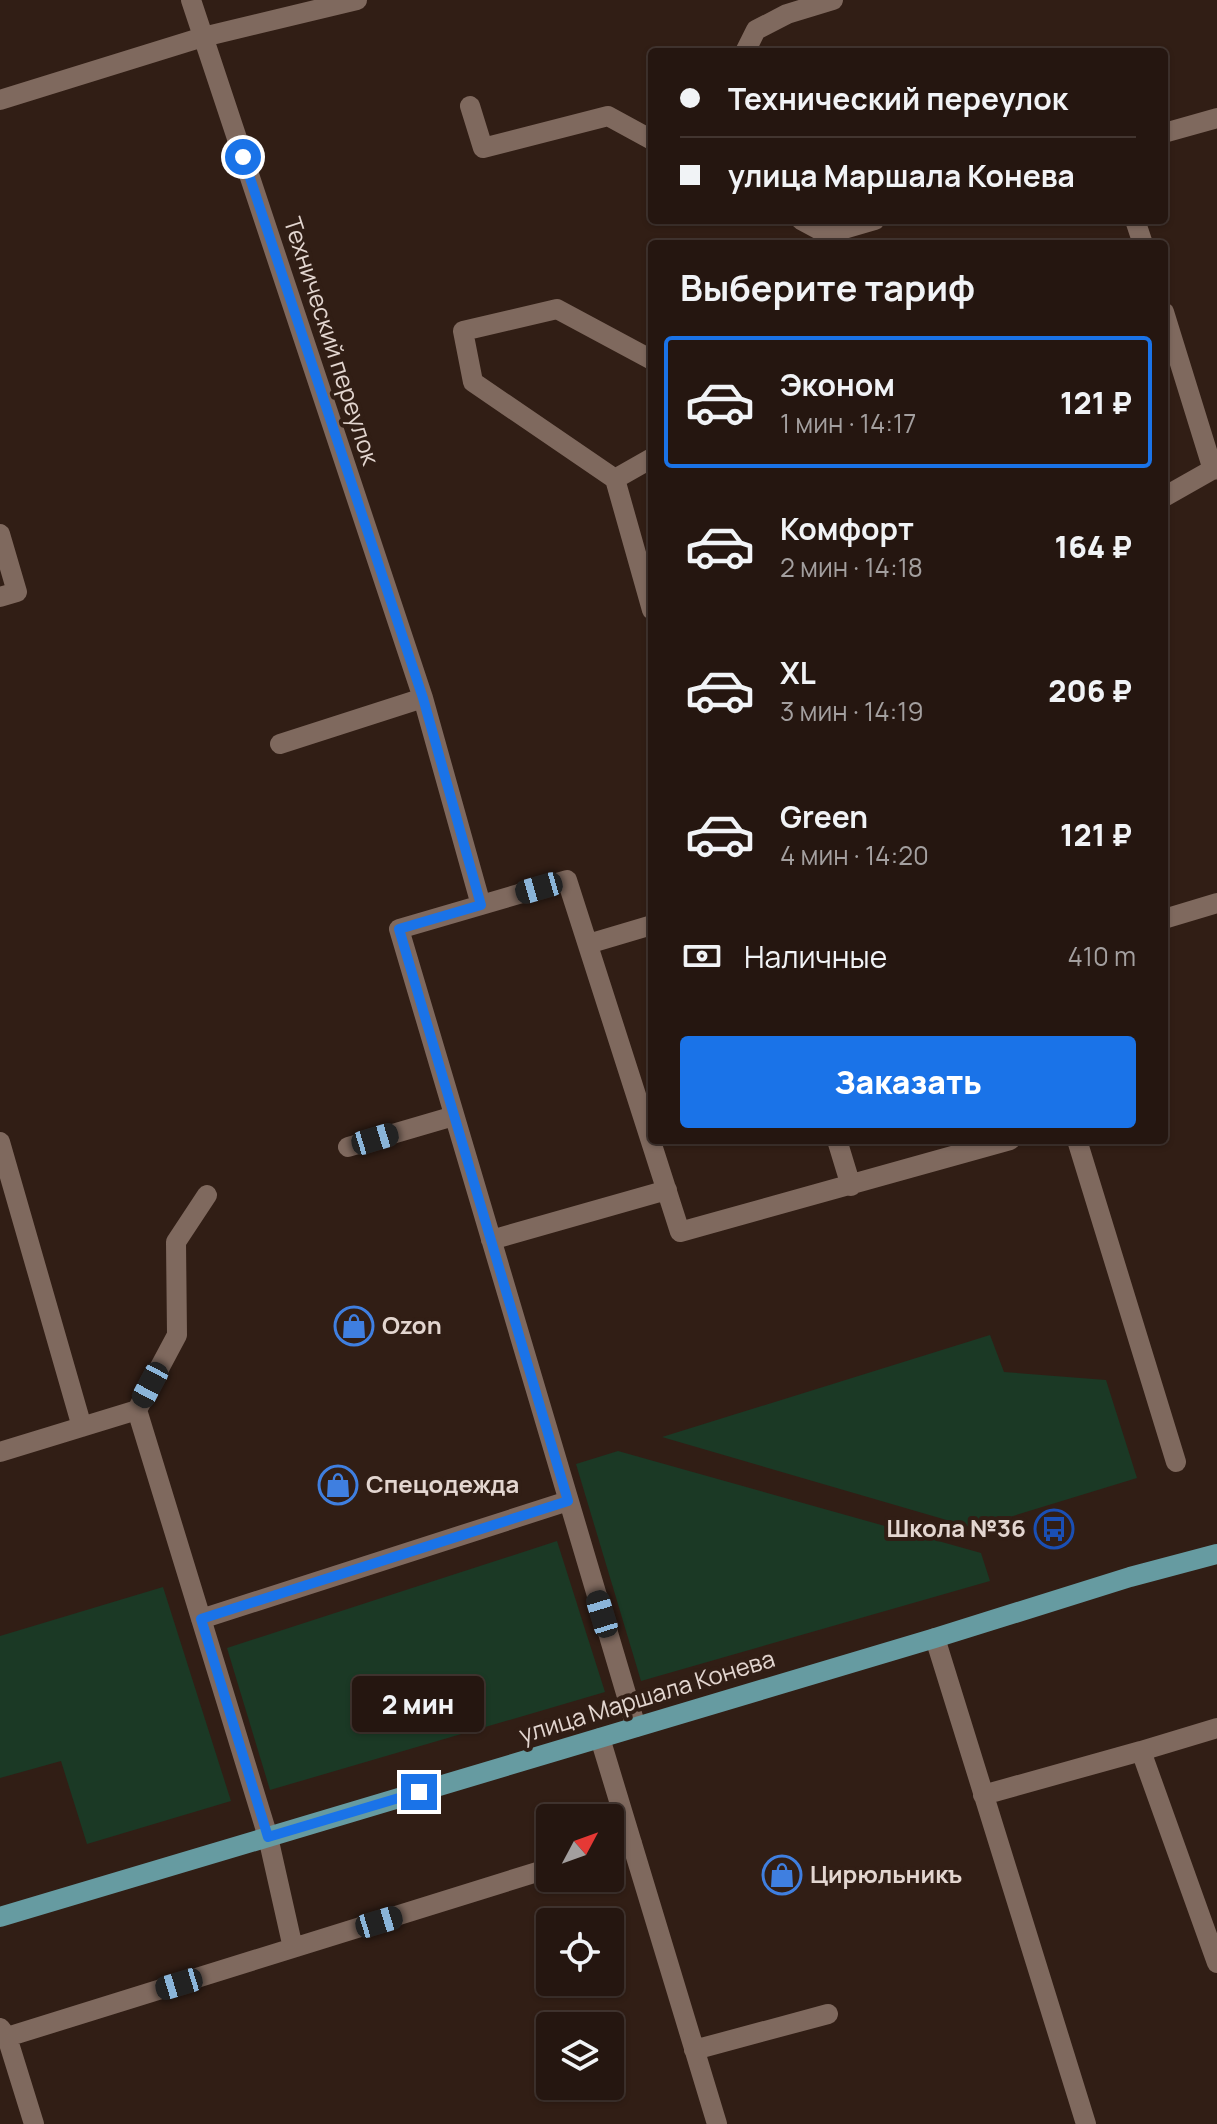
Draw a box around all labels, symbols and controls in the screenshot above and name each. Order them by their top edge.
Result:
text: Технический переулок [728,78,1068,119]
route start [225,139,261,175]
text: улица Маршала Конева [728,155,1075,196]
street label: Технический переулок [277,212,388,470]
text: Выберите тариф [680,263,975,312]
text: Эконом [780,364,895,405]
icon: car [684,366,756,438]
text: 121 ₽ [1060,382,1132,423]
text: 1 мин · 14:17 [780,405,916,441]
text: Комфорт [780,508,914,549]
icon: car [684,510,756,582]
text: 164 ₽ [1055,526,1132,567]
text: 2 мин · 14:18 [780,549,923,585]
text: XL [780,652,816,693]
icon: car [684,654,756,726]
text: 206 ₽ [1048,670,1132,711]
text: 3 мин · 14:19 [780,693,924,729]
text: Green [780,796,868,837]
icon: car [684,798,756,870]
text: 121 ₽ [1060,814,1132,855]
text: 4 мин · 14:20 [780,837,929,873]
car [513,870,565,906]
icon: cash [680,934,724,978]
text: Наличные [744,936,887,977]
text: 410 m [1067,938,1136,974]
button: Заказать [680,1036,1136,1128]
car [349,1121,401,1157]
shop icon: Ozon [333,1305,375,1347]
place label: Ozon [382,1308,442,1341]
car [128,1358,172,1412]
shop icon: Спецодежда [317,1464,359,1506]
place label: Спецодежда [366,1467,519,1500]
bus stop icon: Школа №36 [1033,1508,1075,1550]
place label: Школа №36 [887,1511,1026,1544]
car [584,1588,620,1640]
street label: улица Маршала Конева [515,1641,778,1750]
callout: 2 мин [353,1676,485,1732]
text: 2 мин [382,1686,454,1722]
route end [401,1774,437,1810]
north arrow [536,1804,624,1892]
map controls [536,1804,624,2100]
shop icon: Цирюльникъ [761,1854,803,1896]
place label: Цирюльникъ [810,1857,962,1890]
car [353,1904,405,1940]
button: locate [536,1908,624,1996]
car [153,1966,205,2002]
button: layers [536,2012,624,2100]

